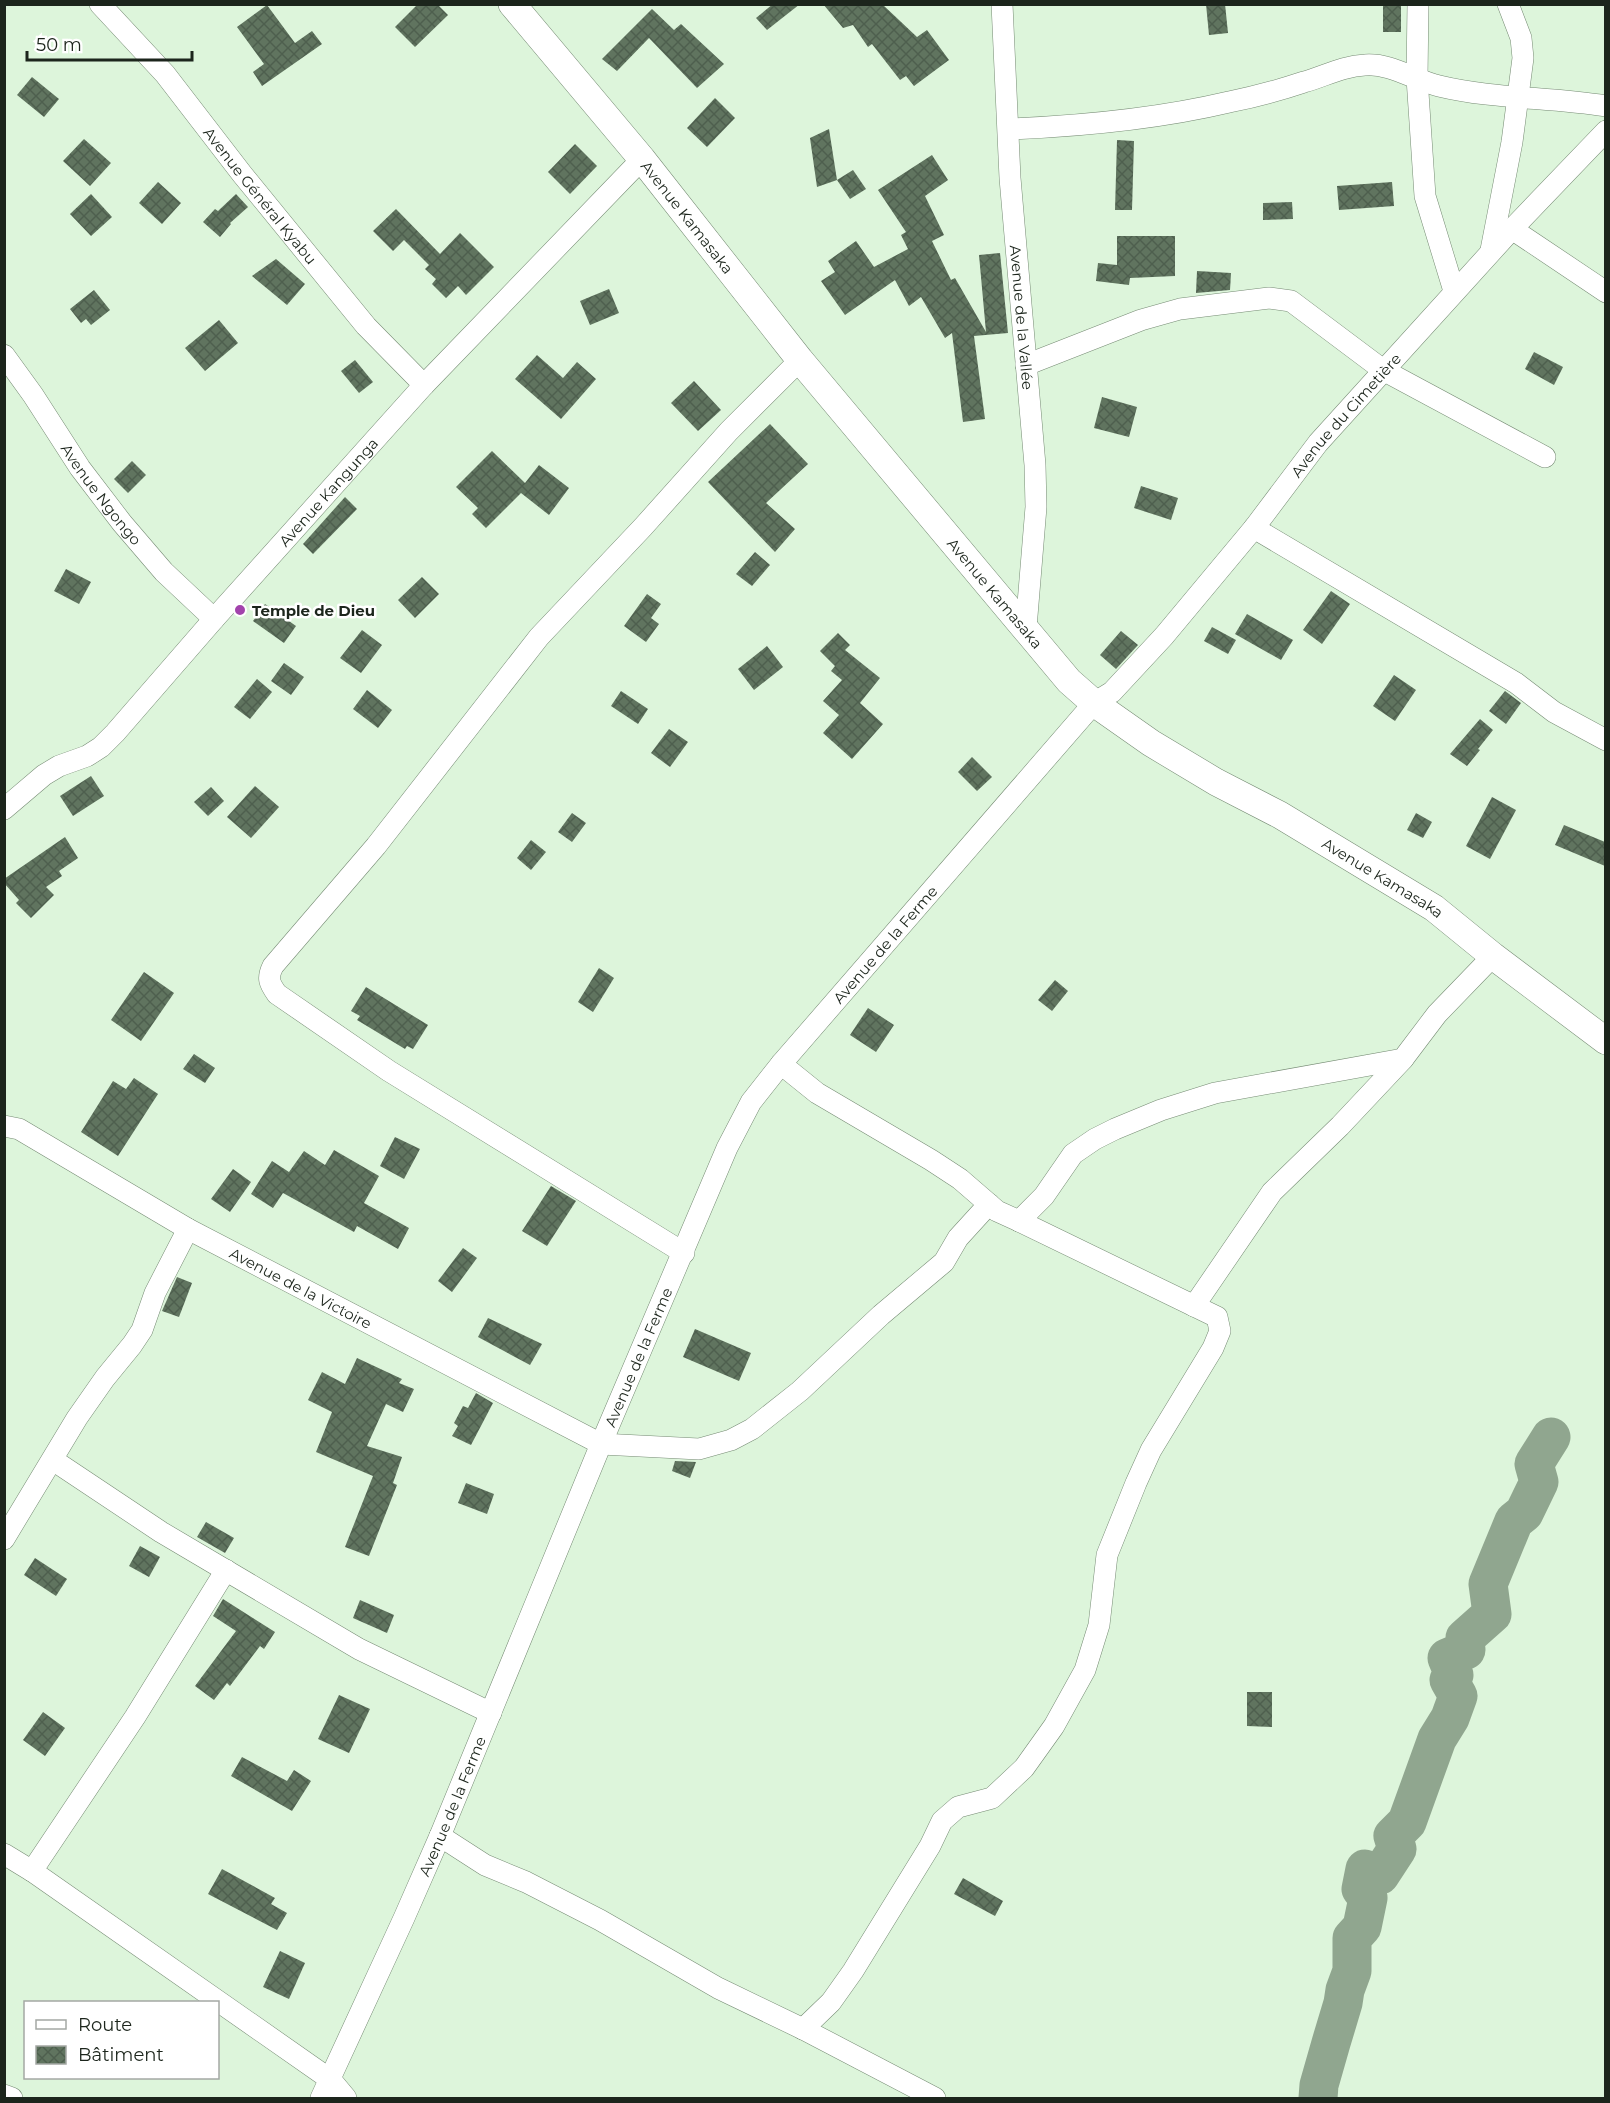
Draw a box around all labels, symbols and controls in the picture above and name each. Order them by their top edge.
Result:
scale bar [27,24,192,62]
text: 50 m [36,34,82,56]
street label: Avenue Général Kyabu [200,123,321,268]
street label: Avenue Kamasaka [637,157,738,277]
street label: Avenue de la Vallée [1006,244,1038,391]
street label: Avenue du Cimetière [1286,349,1405,481]
street label: Avenue Kangunga [274,434,382,550]
street label: Avenue Ngongo [57,440,146,549]
street label: Avenue Kamasaka [943,534,1047,652]
place label: Temple de Dieu [252,601,375,620]
marker: Temple de Dieu [233,603,247,617]
street label: Avenue Kamasaka [1319,833,1448,922]
street label: Avenue de la Ferme [829,881,941,1007]
street label: Avenue de la Victoire [227,1243,375,1333]
street label: Avenue de la Ferme [600,1284,676,1430]
street label: Avenue de la Ferme [414,1733,489,1879]
legend [24,2001,219,2079]
text: Route [78,2014,132,2036]
text: Bâtiment [78,2044,164,2066]

